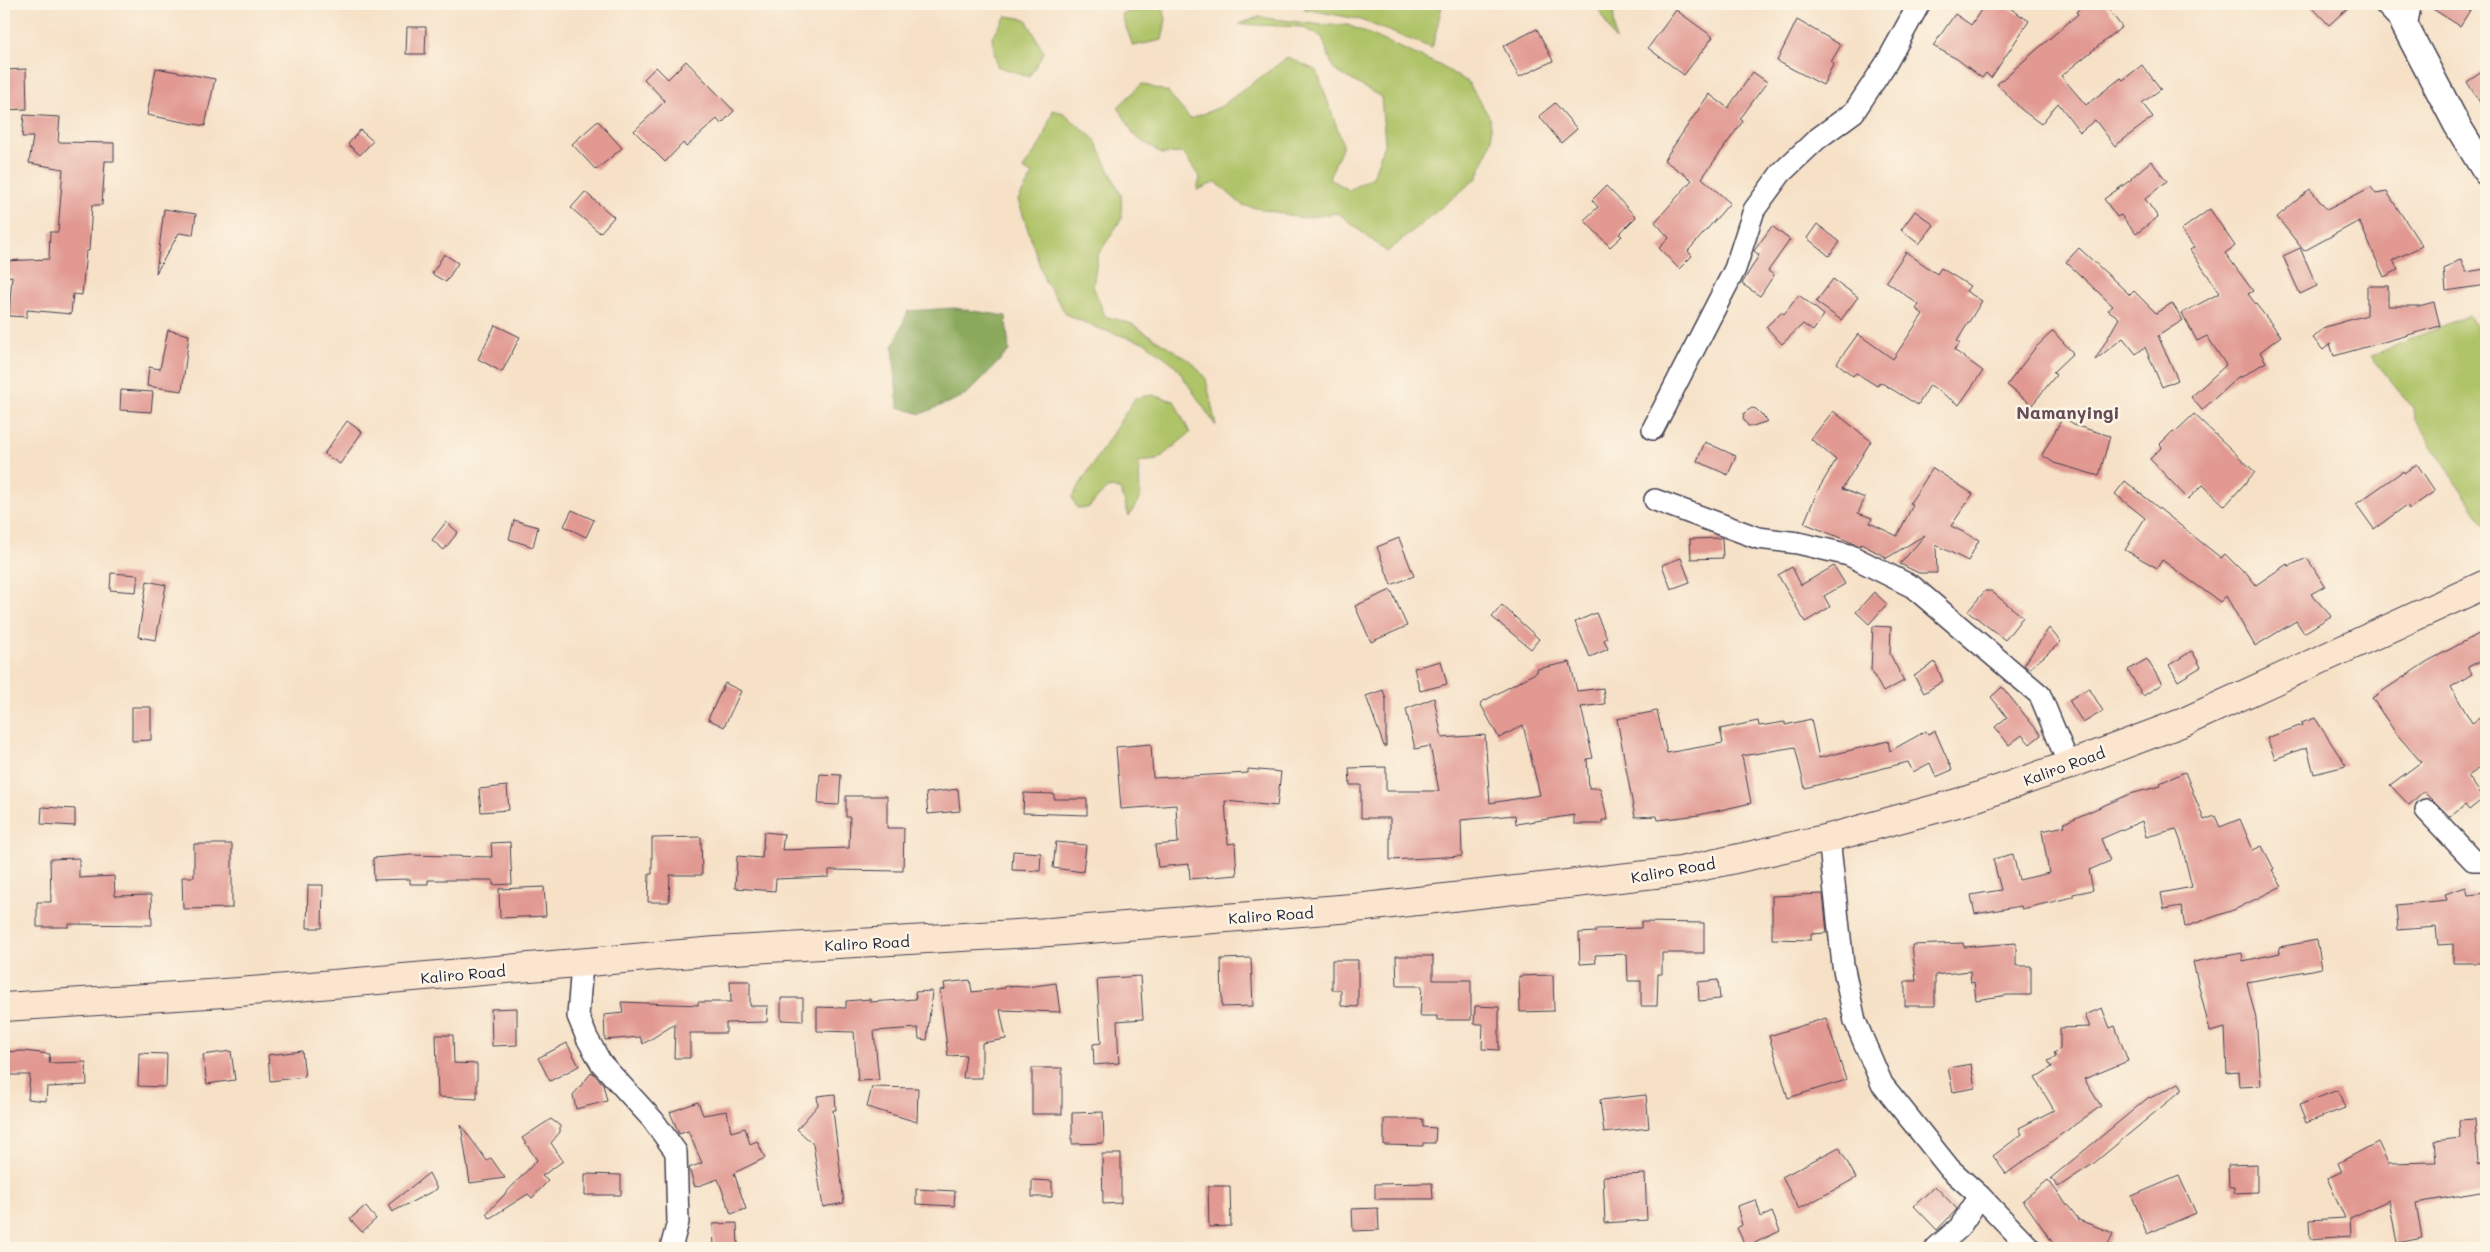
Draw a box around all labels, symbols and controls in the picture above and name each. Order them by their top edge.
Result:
district label: Namanyingi [2016,400,2120,424]
street label: Kaliro Road [2020,742,2108,790]
street label: Kaliro Road [1629,853,1717,887]
street label: Kaliro Road [1228,902,1314,928]
street label: Kaliro Road [824,931,910,955]
street label: Kaliro Road [420,960,506,988]

